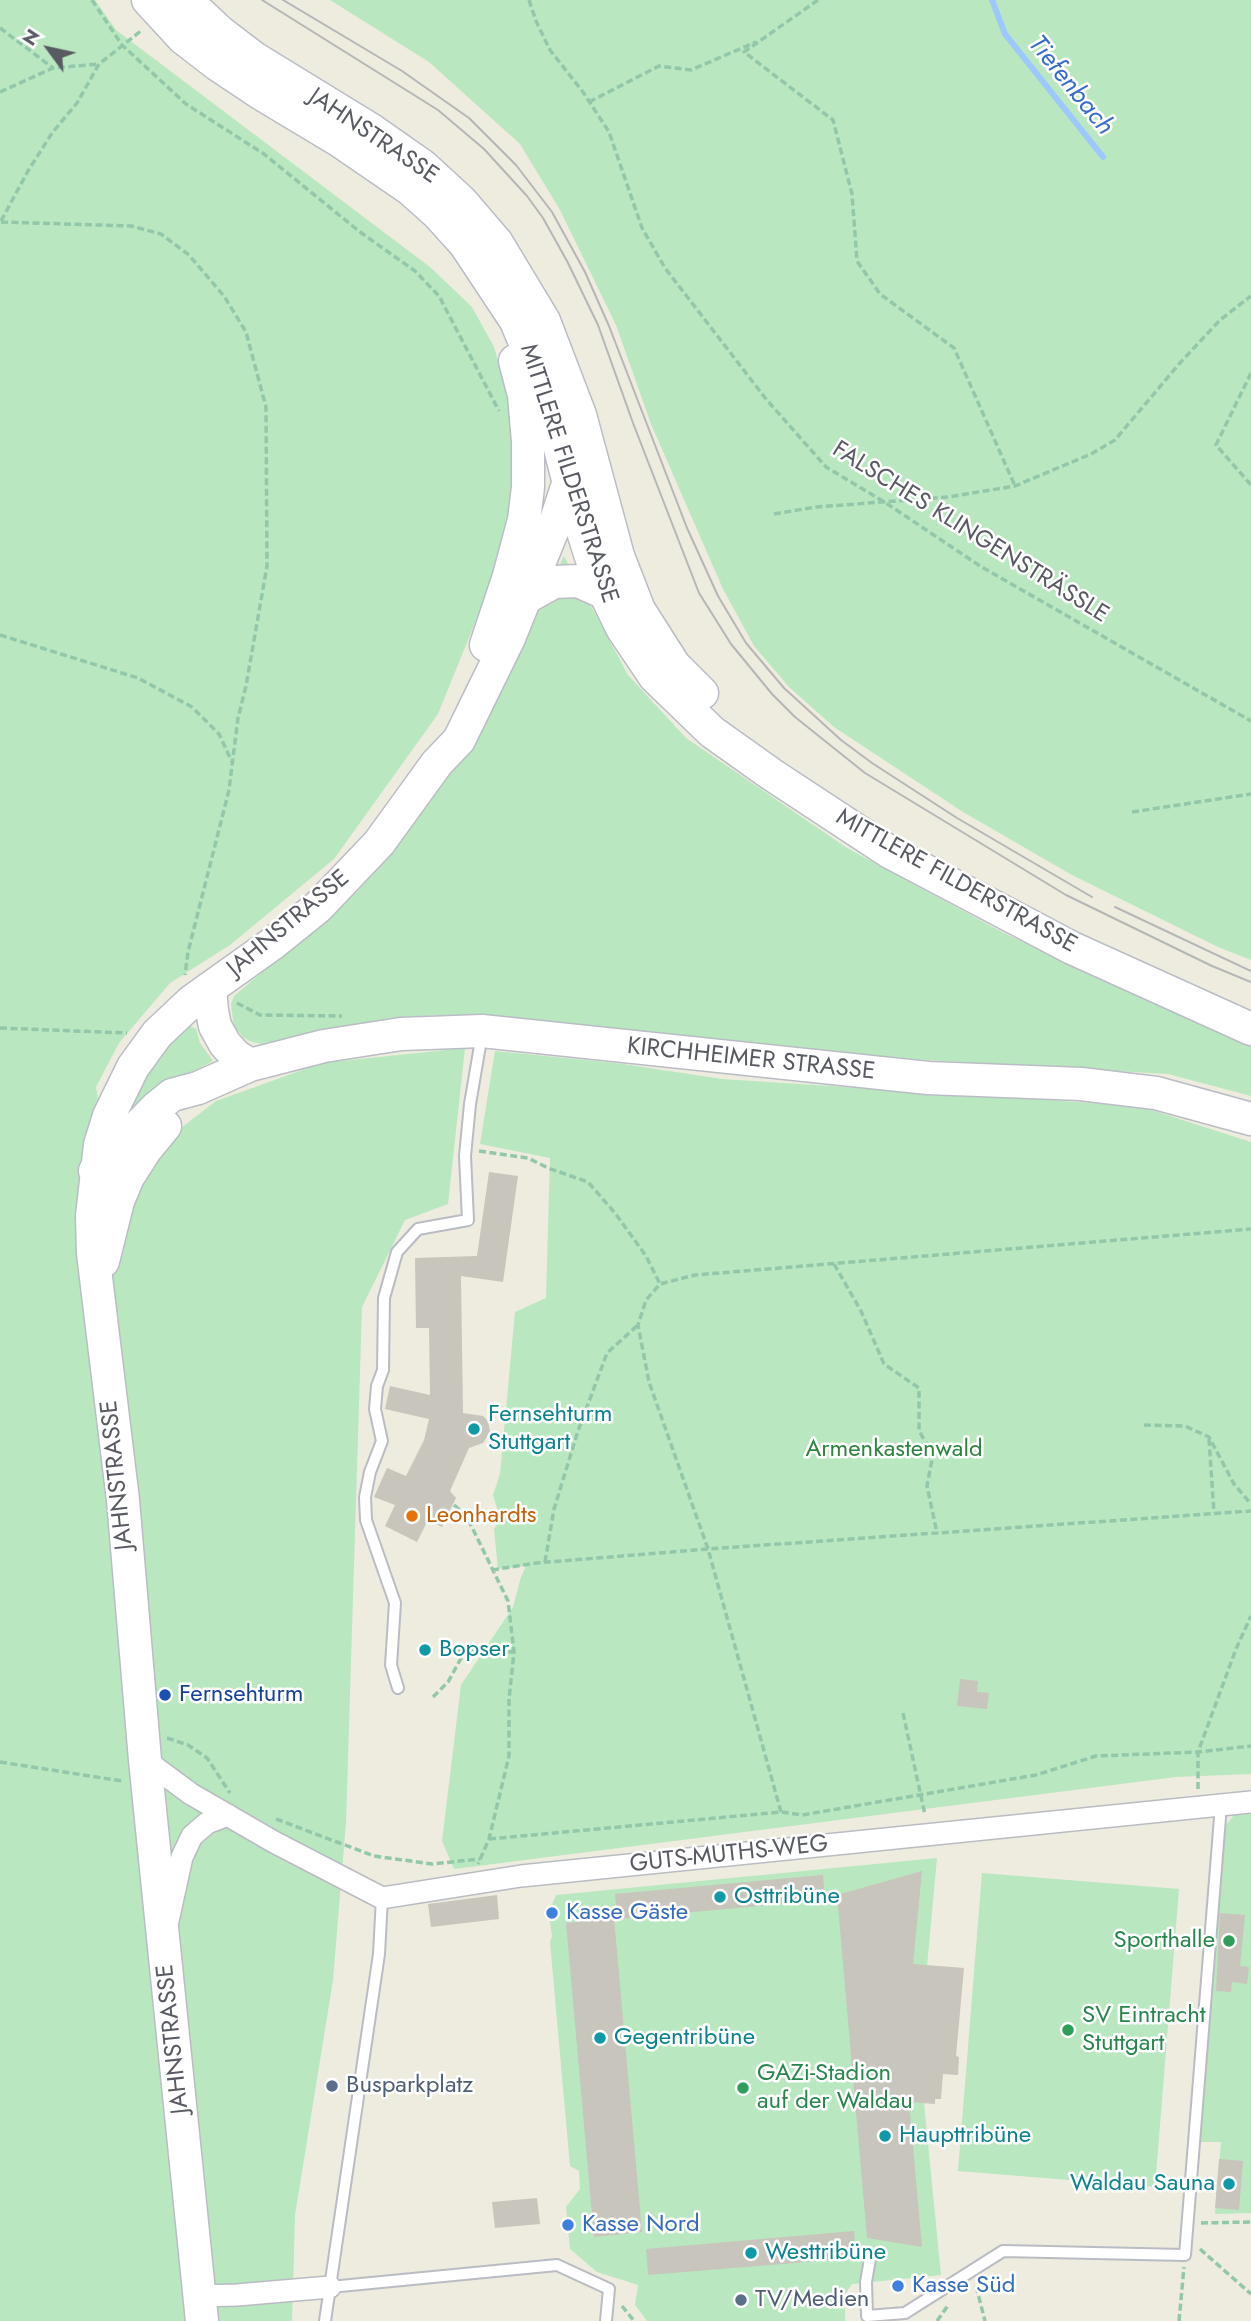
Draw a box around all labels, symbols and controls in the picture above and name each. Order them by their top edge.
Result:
north arrow [14,14,84,84]
text: N [16,24,46,51]
water label: Tiefenbach [1020,30,1120,142]
street label: JAHNSTRASSE [303,83,443,191]
street label: MITTLERE FILDERSTRASSE [512,341,624,607]
street label: FALSCHES KLINGENSTRÄSSLE [827,436,1113,630]
street label: MITTLERE FILDERSTRASSE [831,804,1081,960]
street label: JAHNSTRASSE [222,865,356,983]
street label: KIRCHHEIMER STRASSE [626,1033,876,1087]
street label: JAHNSTRASSE [96,1399,140,1551]
place label: Fernsehturm Stuttgart [488,1401,612,1457]
marker: Fernsehturm Stuttgart [466,1421,482,1437]
park label: Armenkastenwald [805,1436,983,1464]
place label: Leonhardts [426,1502,536,1530]
marker: Leonhardts [404,1508,420,1524]
place label: Bopser [439,1636,509,1664]
marker: Bopser [417,1642,433,1658]
place label: Fernsehturm [179,1681,303,1709]
marker: Fernsehturm [157,1687,173,1703]
street label: GUTS-MUTHS-WEG [628,1830,830,1880]
place label: Osttribüne [734,1883,840,1911]
marker: Osttribüne [712,1889,728,1905]
place label: Kasse Gäste [566,1899,688,1927]
marker: Kasse Gäste [544,1905,560,1921]
place label: Sporthalle [1114,1927,1215,1955]
marker: Sporthalle [1221,1933,1237,1949]
street label: JAHNSTRASSE [152,1963,196,2115]
place label: SV Eintracht Stuttgart [1082,2002,1206,2058]
marker: SV Eintracht Stuttgart [1060,2022,1076,2038]
place label: Gegentribüne [614,2024,755,2052]
marker: Gegentribüne [592,2030,608,2046]
place label: GAZi-Stadion auf der Waldau [757,2060,913,2116]
place label: Busparkplatz [346,2072,473,2100]
marker: Busparkplatz [324,2078,340,2094]
marker: GAZi-Stadion auf der Waldau [735,2080,751,2096]
place label: Haupttribüne [899,2122,1031,2150]
marker: Haupttribüne [877,2128,893,2144]
place label: Waldau Sauna [1070,2170,1215,2198]
marker: Waldau Sauna [1221,2176,1237,2192]
place label: Kasse Nord [582,2211,700,2239]
marker: Kasse Nord [560,2217,576,2233]
place label: Westtribüne [765,2239,886,2267]
marker: Westtribüne [743,2245,759,2261]
place label: Kasse Süd [912,2272,1015,2300]
marker: Kasse Süd [890,2278,906,2294]
place label: TV/Medien [755,2286,869,2314]
marker: TV/Medien [733,2292,749,2308]

